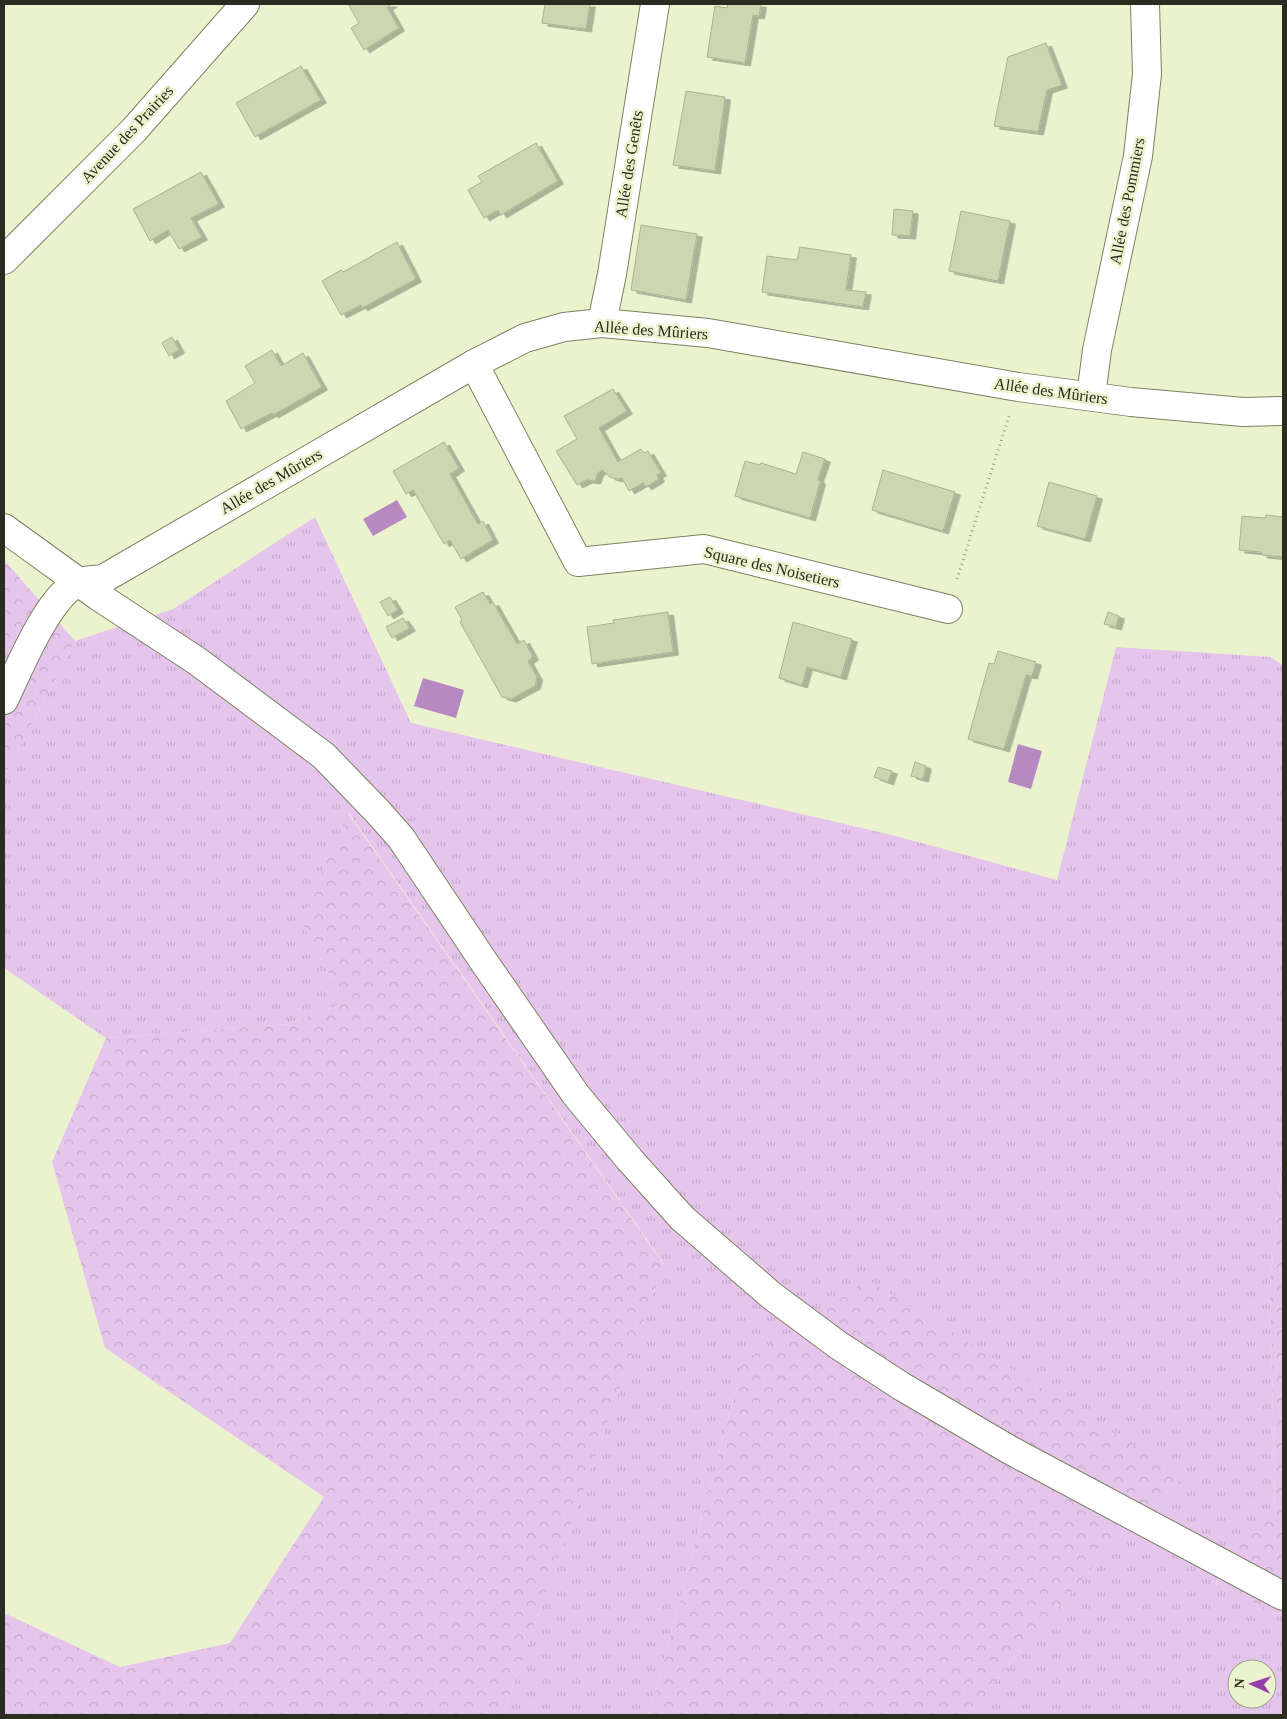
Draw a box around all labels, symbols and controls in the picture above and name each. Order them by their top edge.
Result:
street label: Avenue des Prairies [78,82,176,186]
street label: Allée des Genêts [612,109,646,219]
street label: Allée des Pommiers [1106,136,1148,266]
street label: Allée des Mûriers [593,318,709,342]
street label: Allée des Mûriers [993,375,1109,407]
street label: Allée des Mûriers [217,445,325,517]
street label: Square des Noisetiers [702,543,841,592]
north arrow [1227,1659,1277,1709]
text: N [1232,1678,1247,1689]

